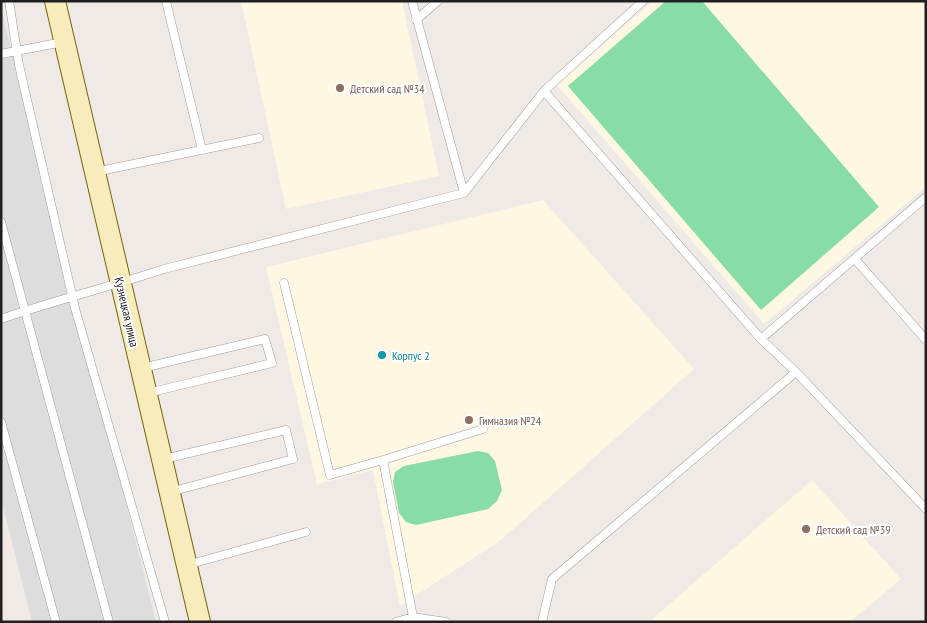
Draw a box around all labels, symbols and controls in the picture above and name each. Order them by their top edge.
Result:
place label: Детский сад №34 [350,81,425,96]
marker: Детский сад №34 [334,82,346,94]
street label: Кузнецкая улица [112,276,142,349]
place label: Корпус 2 [392,348,430,363]
marker: Корпус 2 [376,349,388,361]
place label: Гимназия №24 [479,413,542,428]
marker: Гимназия №24 [463,414,475,426]
place label: Детский сад №39 [816,522,891,537]
marker: Детский сад №39 [800,523,812,535]

